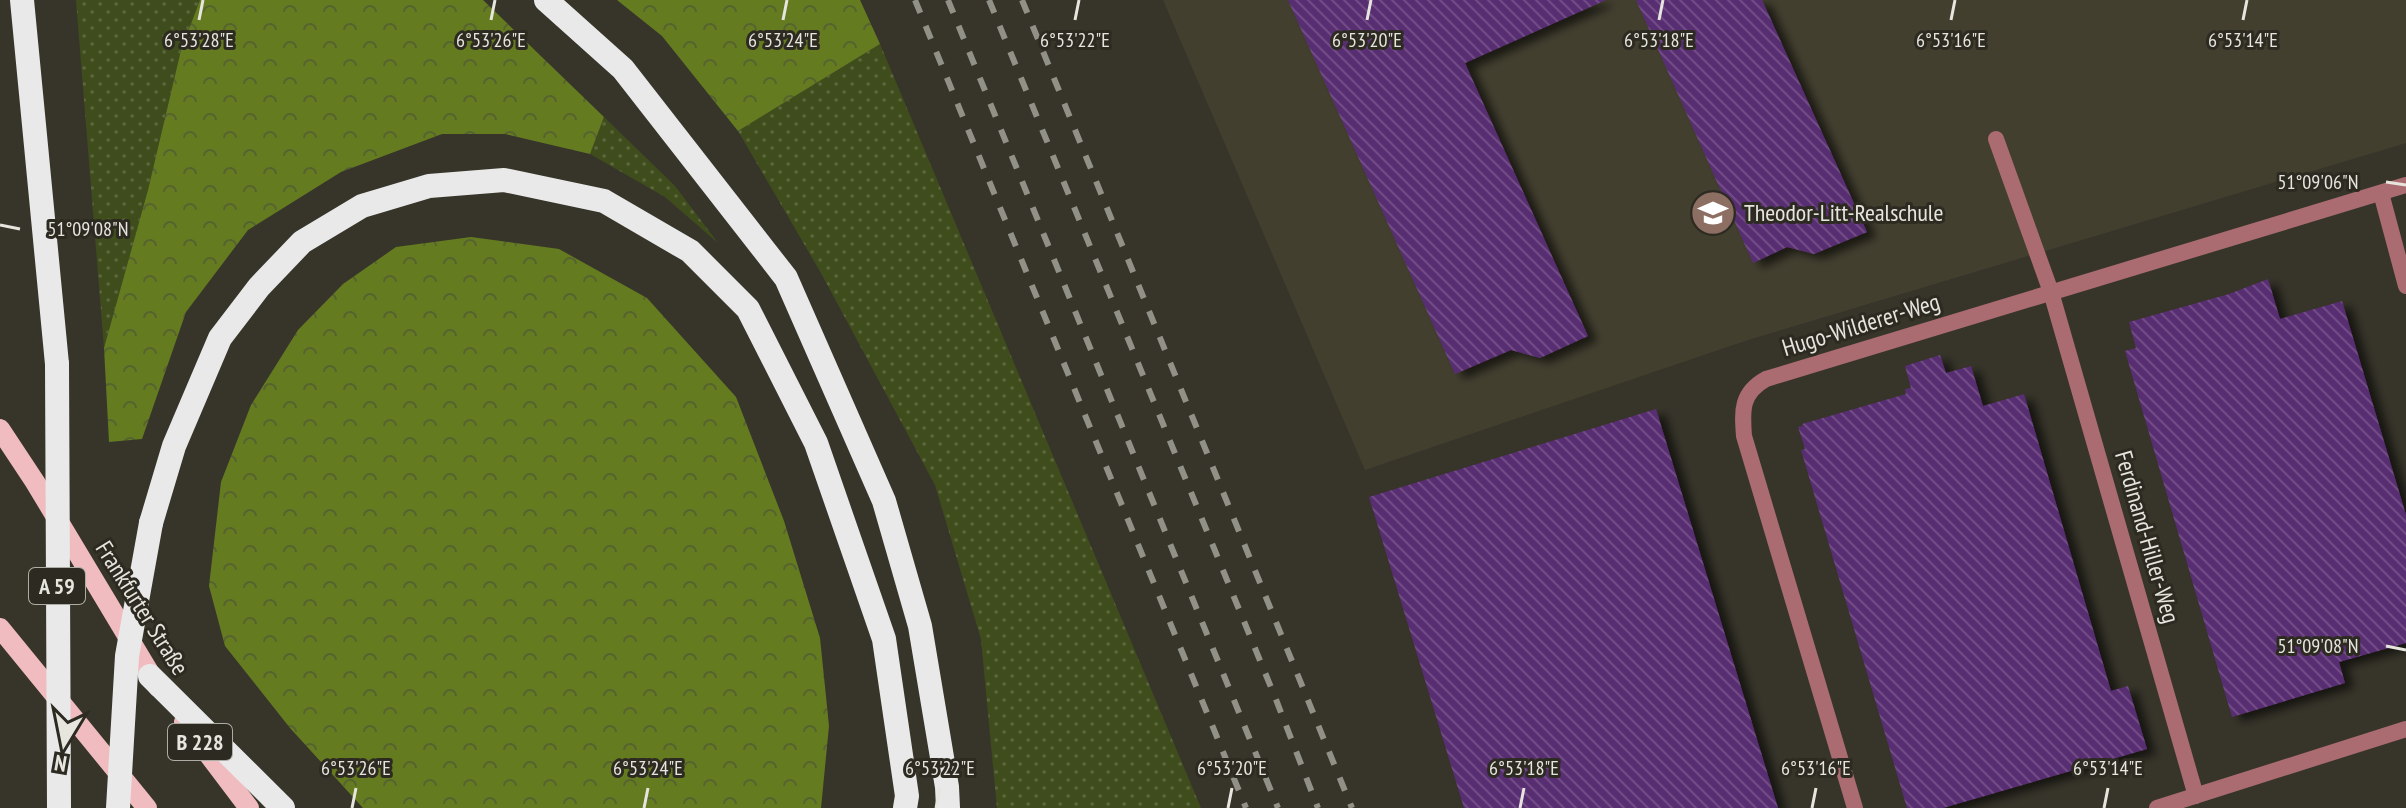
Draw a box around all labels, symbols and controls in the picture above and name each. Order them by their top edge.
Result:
text: 6°53'28"E [164,27,234,53]
text: 6°53'26"E [456,27,526,53]
text: 6°53'24"E [748,27,818,53]
text: 6°53'22"E [1040,27,1110,53]
text: 6°53'20"E [1332,27,1402,53]
text: 6°53'18"E [1624,27,1694,53]
text: 6°53'16"E [1916,27,1986,53]
text: 6°53'14"E [2208,27,2278,53]
text: 51°09'06"N [2278,169,2358,195]
school or university icon: Theodor-Litt-Realschule [1689,189,1737,237]
place label: Theodor-Litt-Realschule [1744,197,1943,228]
text: 51°09'08"N [48,216,128,242]
street label: Hugo-Wilderer-Weg [1778,286,1944,363]
street label: Ferdinand-Hiller-Weg [2108,447,2187,627]
street label: Frankfurter Straße [89,535,196,681]
road number: A 59 [29,568,85,604]
text: 51°09'08"N [2278,633,2358,659]
north arrow [24,704,104,784]
road number: B 228 [168,724,232,760]
text: N [52,749,69,779]
text: 6°53'26"E [321,755,391,781]
text: 6°53'24"E [613,755,683,781]
text: 6°53'22"E [905,755,975,781]
text: 6°53'20"E [1197,755,1267,781]
text: 6°53'18"E [1489,755,1559,781]
text: 6°53'16"E [1781,755,1851,781]
text: 6°53'14"E [2073,755,2143,781]

